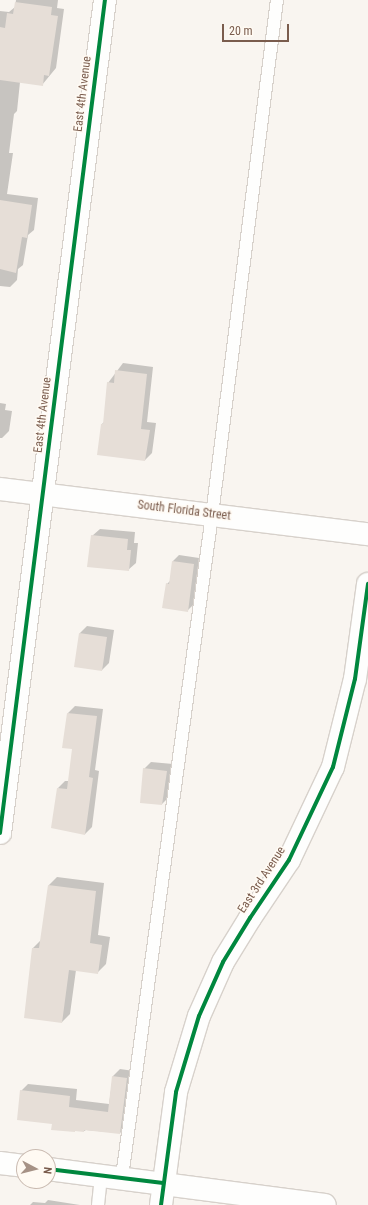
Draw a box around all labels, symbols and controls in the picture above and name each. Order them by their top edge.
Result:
scale bar [224,16,291,42]
text: 20 m [229,24,253,38]
street label: East 4th Avenue [71,55,95,133]
street label: East 4th Avenue [31,376,55,454]
street label: South Florida Street [137,498,231,524]
street label: East 3rd Avenue [235,844,289,916]
north arrow [16,1149,56,1189]
text: N [41,1166,54,1175]

